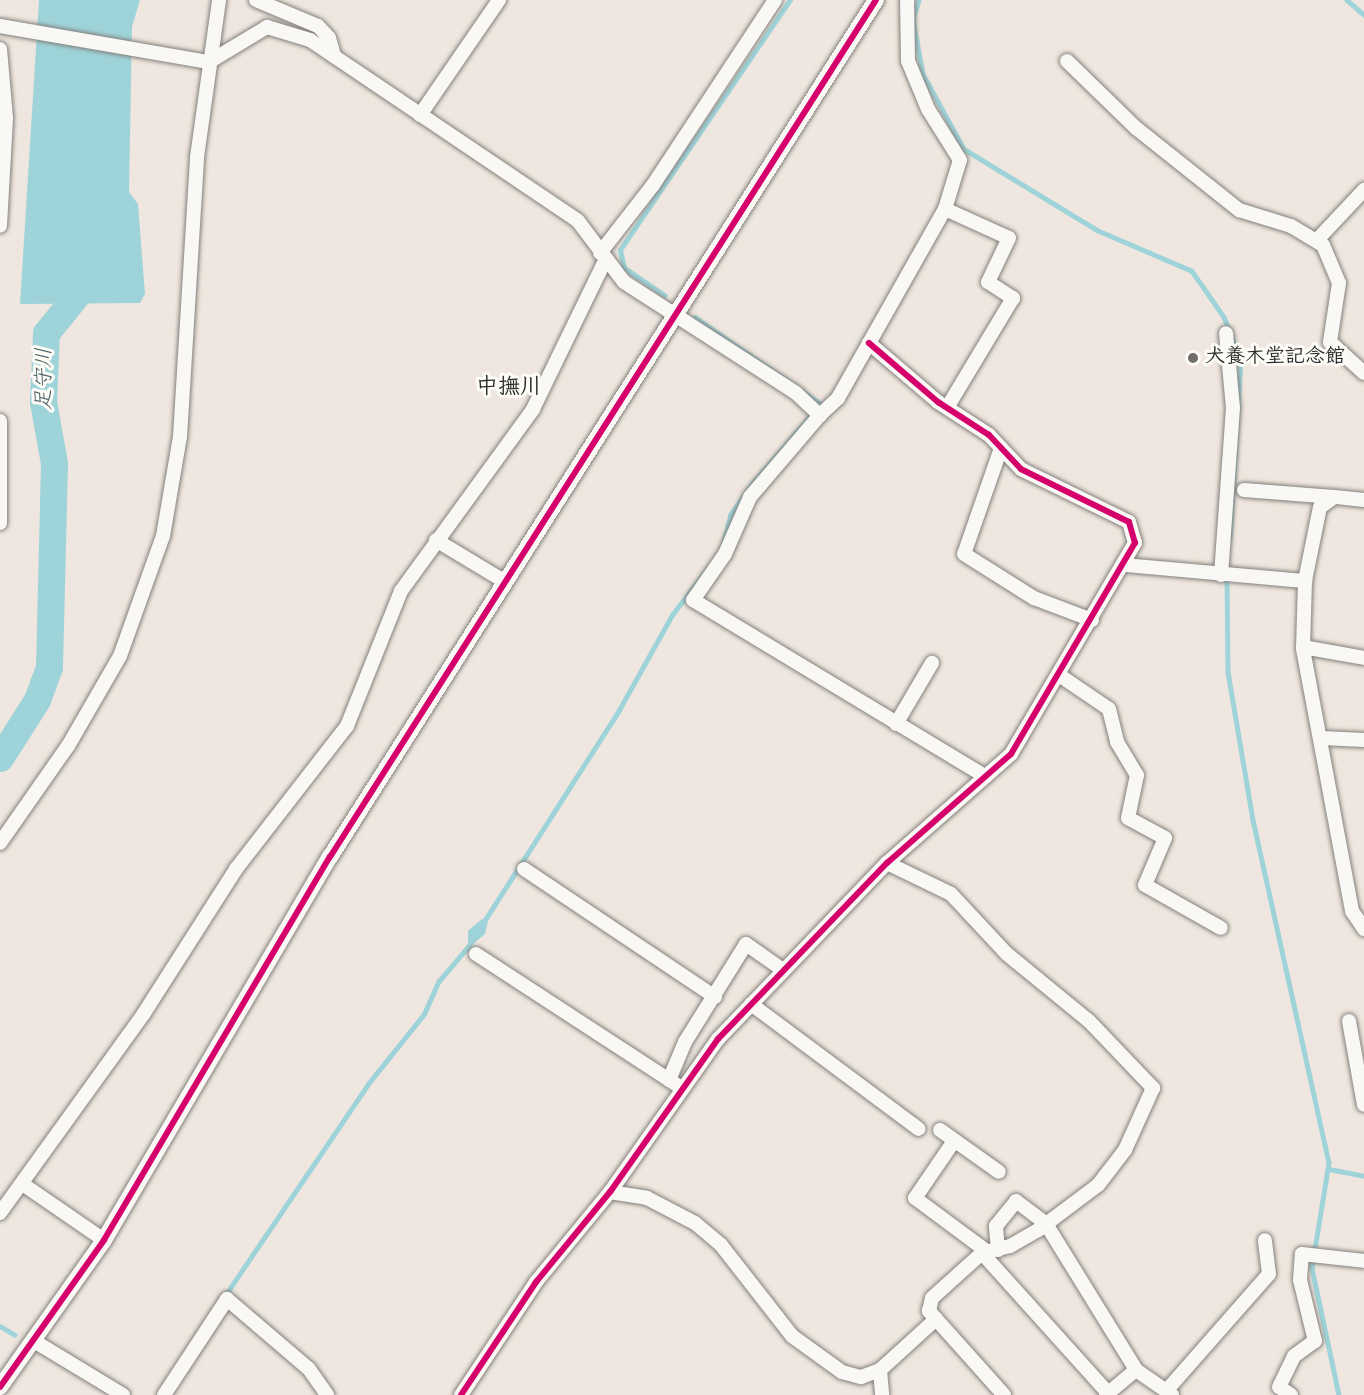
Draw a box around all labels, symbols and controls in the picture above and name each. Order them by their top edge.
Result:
place label: 犬養木堂記念館 [1205,346,1345,370]
water label: 足守川 [33,348,59,410]
marker: 犬養木堂記念館 [1186,351,1200,365]
district label: 中撫川 [476,376,542,402]

